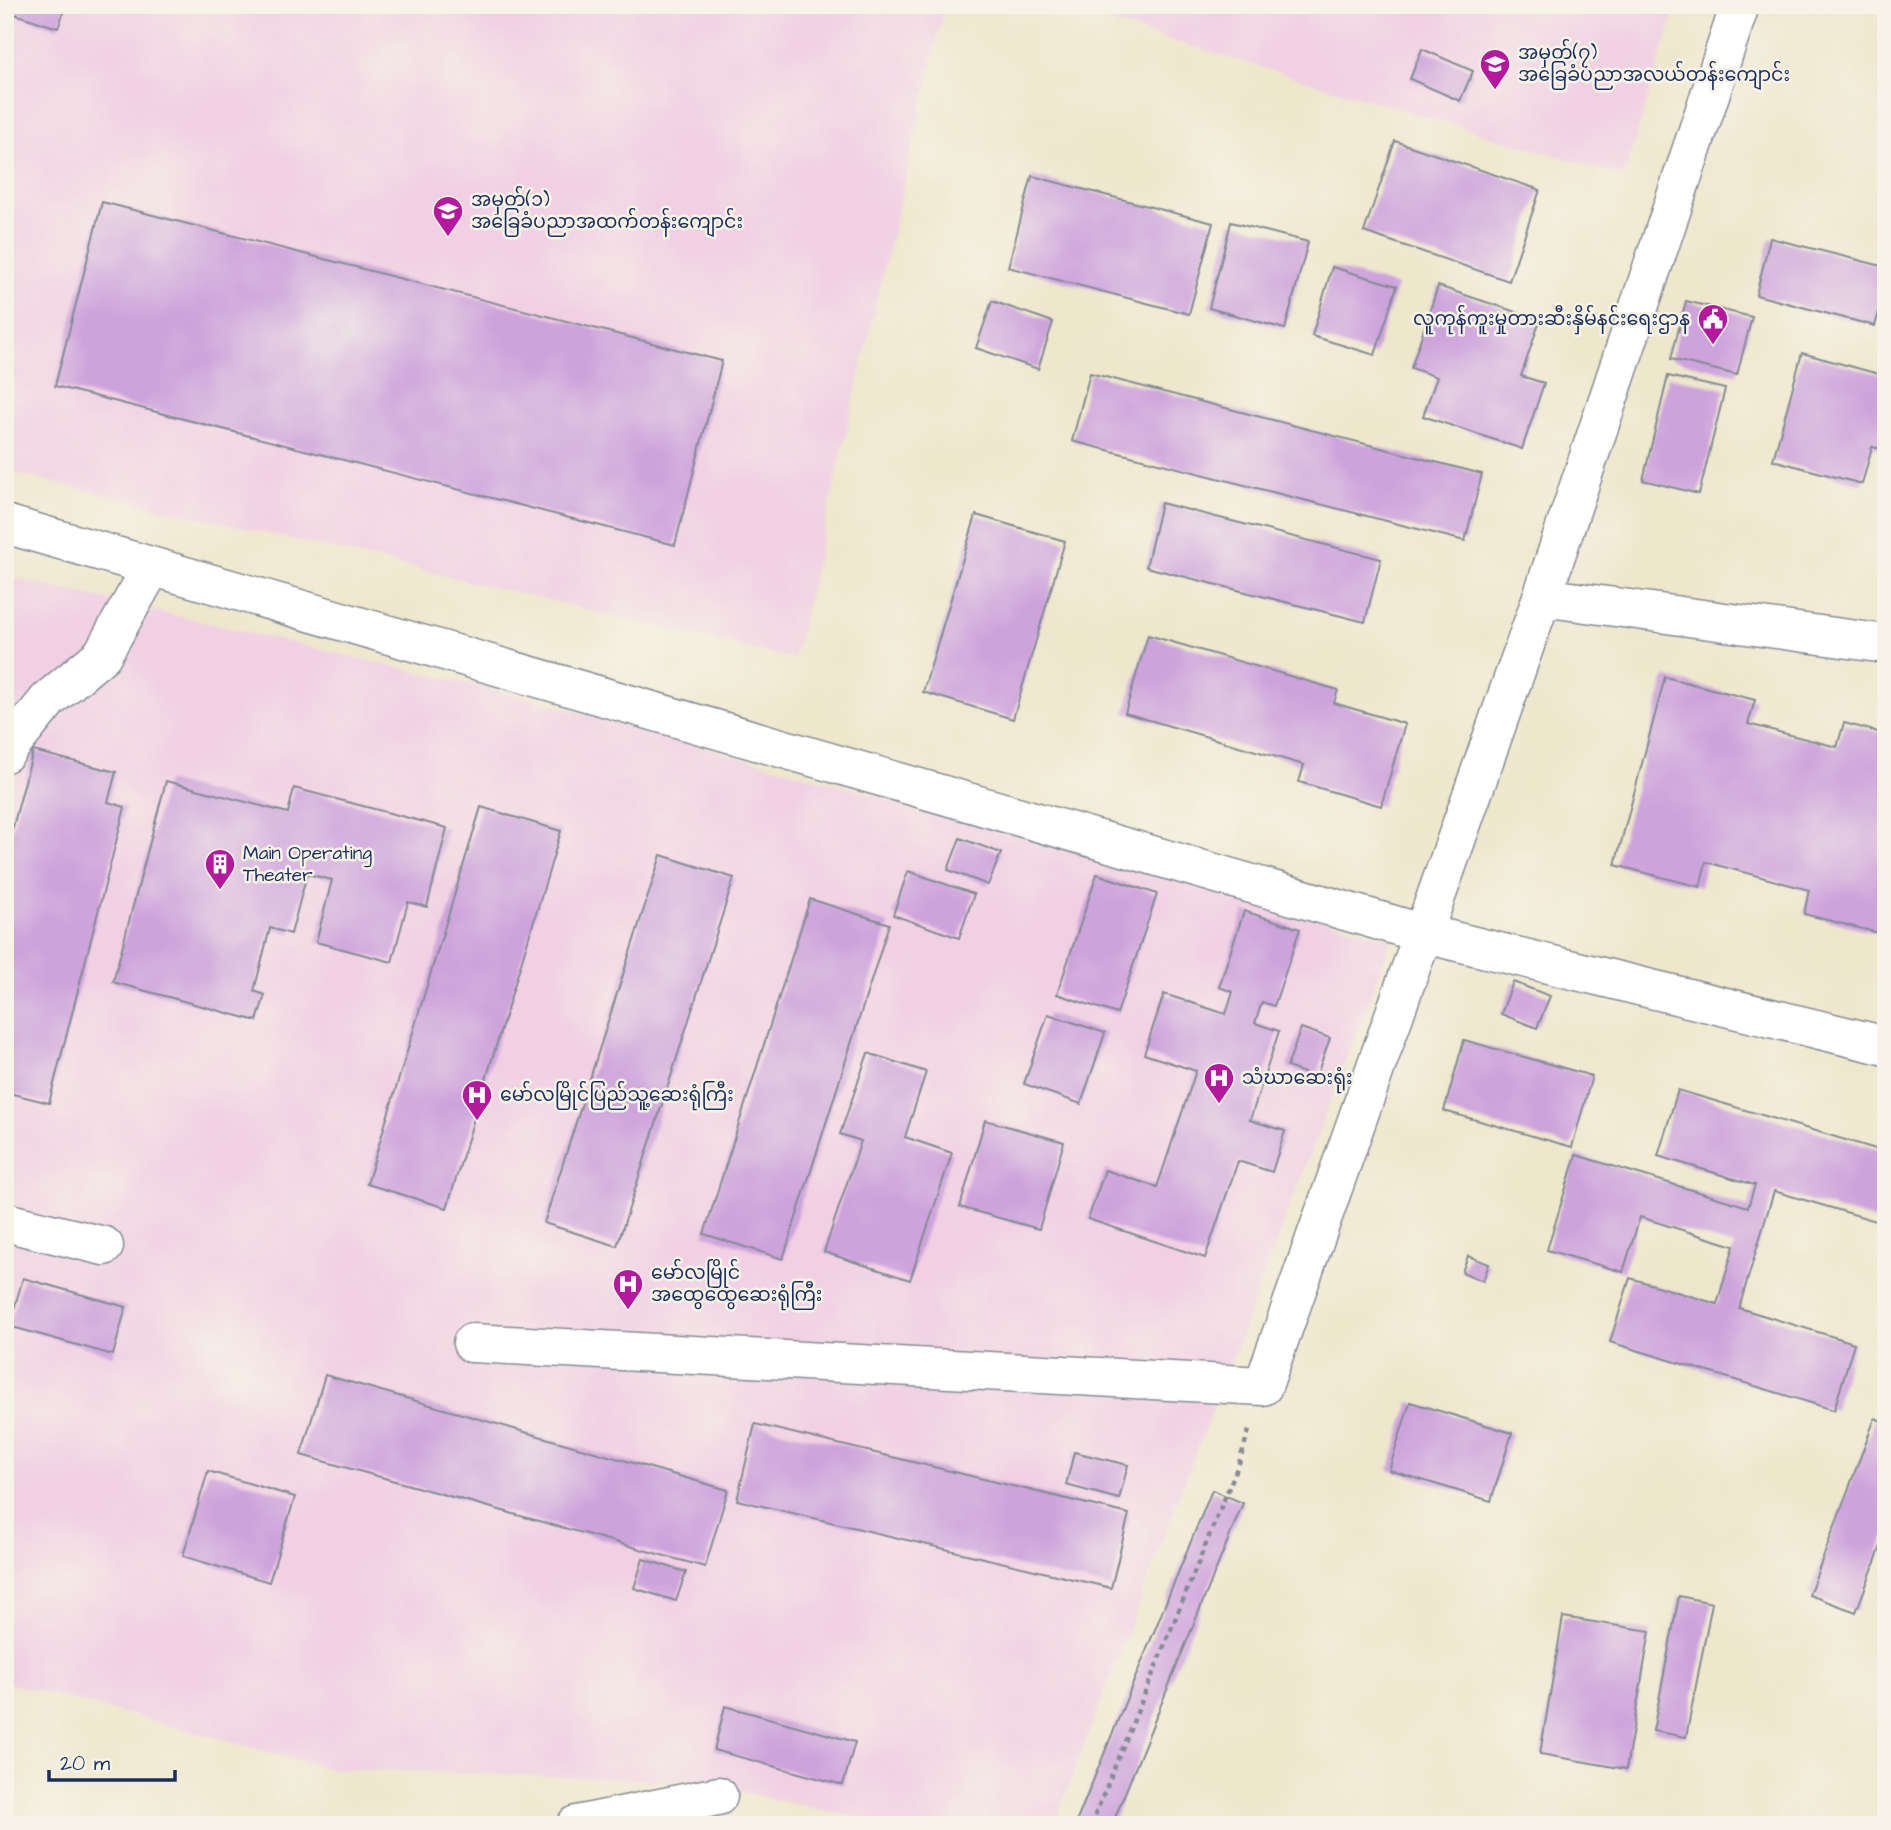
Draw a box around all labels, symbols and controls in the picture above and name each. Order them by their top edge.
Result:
place label: အမှတ်(၇) အခြေခံပညာအလယ်တန်းကျောင်း [1518,38,1790,90]
school or university icon: အမှတ်(၇) အခြေခံပညာအလယ်တန်းကျောင်း [1478,47,1512,91]
place label: အမှတ်(၁) အခြေခံပညာအထက်တန်းကျောင်း [471,185,743,237]
school or university icon: အမှတ်(၁) အခြေခံပညာအထက်တန်းကျောင်း [431,194,465,238]
public building icon: လူကုန်ကူးမှုတားဆီးနှိမ်နင်းရေးဌာန [1696,302,1730,346]
place label: လူကုန်ကူးမှုတားဆီးနှိမ်နင်းရေးဌာန [1413,304,1690,335]
place label: Main Operating Theater [243,840,372,889]
building icon: Main Operating Theater [203,847,237,891]
hospital icon: သံဃာဆေးရုံး [1202,1061,1236,1105]
place label: သံဃာဆေးရုံး [1242,1065,1353,1094]
hospital icon: မော်လမြိုင်ပြည်သူ့ဆေးရုံကြီး [460,1078,494,1122]
place label: မော်လမြိုင်ပြည်သူ့ဆေးရုံကြီး [500,1080,734,1111]
place label: မော်လမြိုင် အထွေထွေဆေးရုံကြီး [651,1258,822,1311]
hospital icon: မော်လမြိုင် အထွေထွေဆေးရုံကြီး [611,1267,645,1311]
scale bar [49,1739,175,1783]
text: 20 m [60,1749,111,1778]

